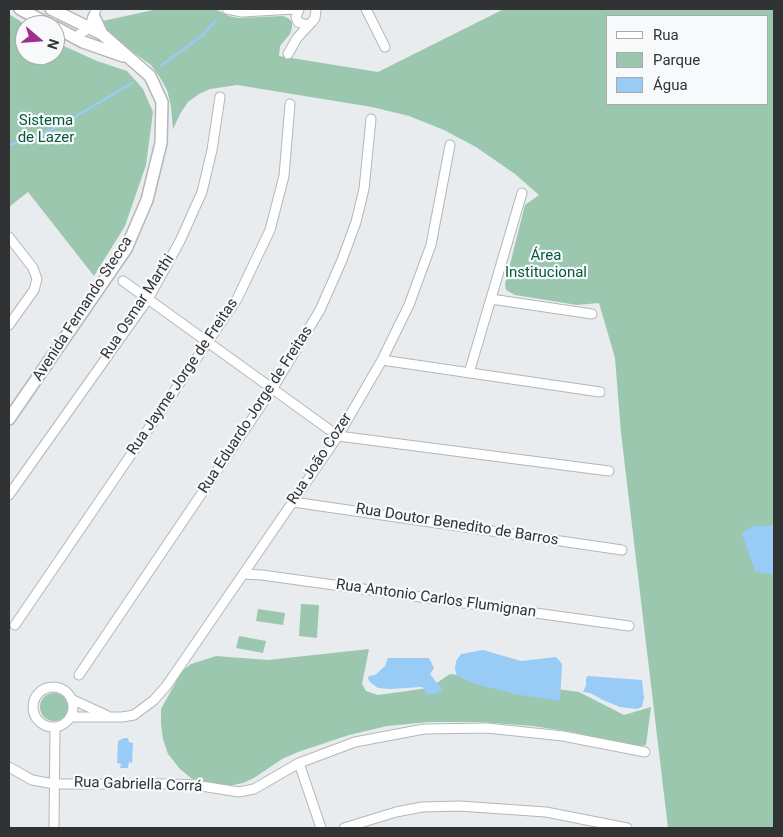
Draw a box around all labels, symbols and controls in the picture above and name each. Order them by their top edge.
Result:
north arrow [15,15,65,65]
legend [606,15,768,105]
text: Rua [653,26,679,44]
text: N [44,37,62,51]
text: Parque [653,51,700,69]
text: Água [653,76,688,94]
park label: Sistema de Lazer [18,112,74,147]
street label: Avenida Fernando Stecca [29,233,137,385]
park label: Área Institucional [505,247,587,282]
street label: Rua Osmar Marthi [97,251,179,363]
street label: Rua Jayme Jorge de Freitas [124,295,242,459]
street label: Rua Eduardo Jorge de Freitas [195,323,317,497]
street label: Rua João Cozer [284,410,356,508]
street label: Rua Doutor Benedito de Barros [354,500,560,550]
street label: Rua Antonio Carlos Flumignan [335,576,537,622]
street label: Rua Gabriella Corrá [74,774,202,796]

